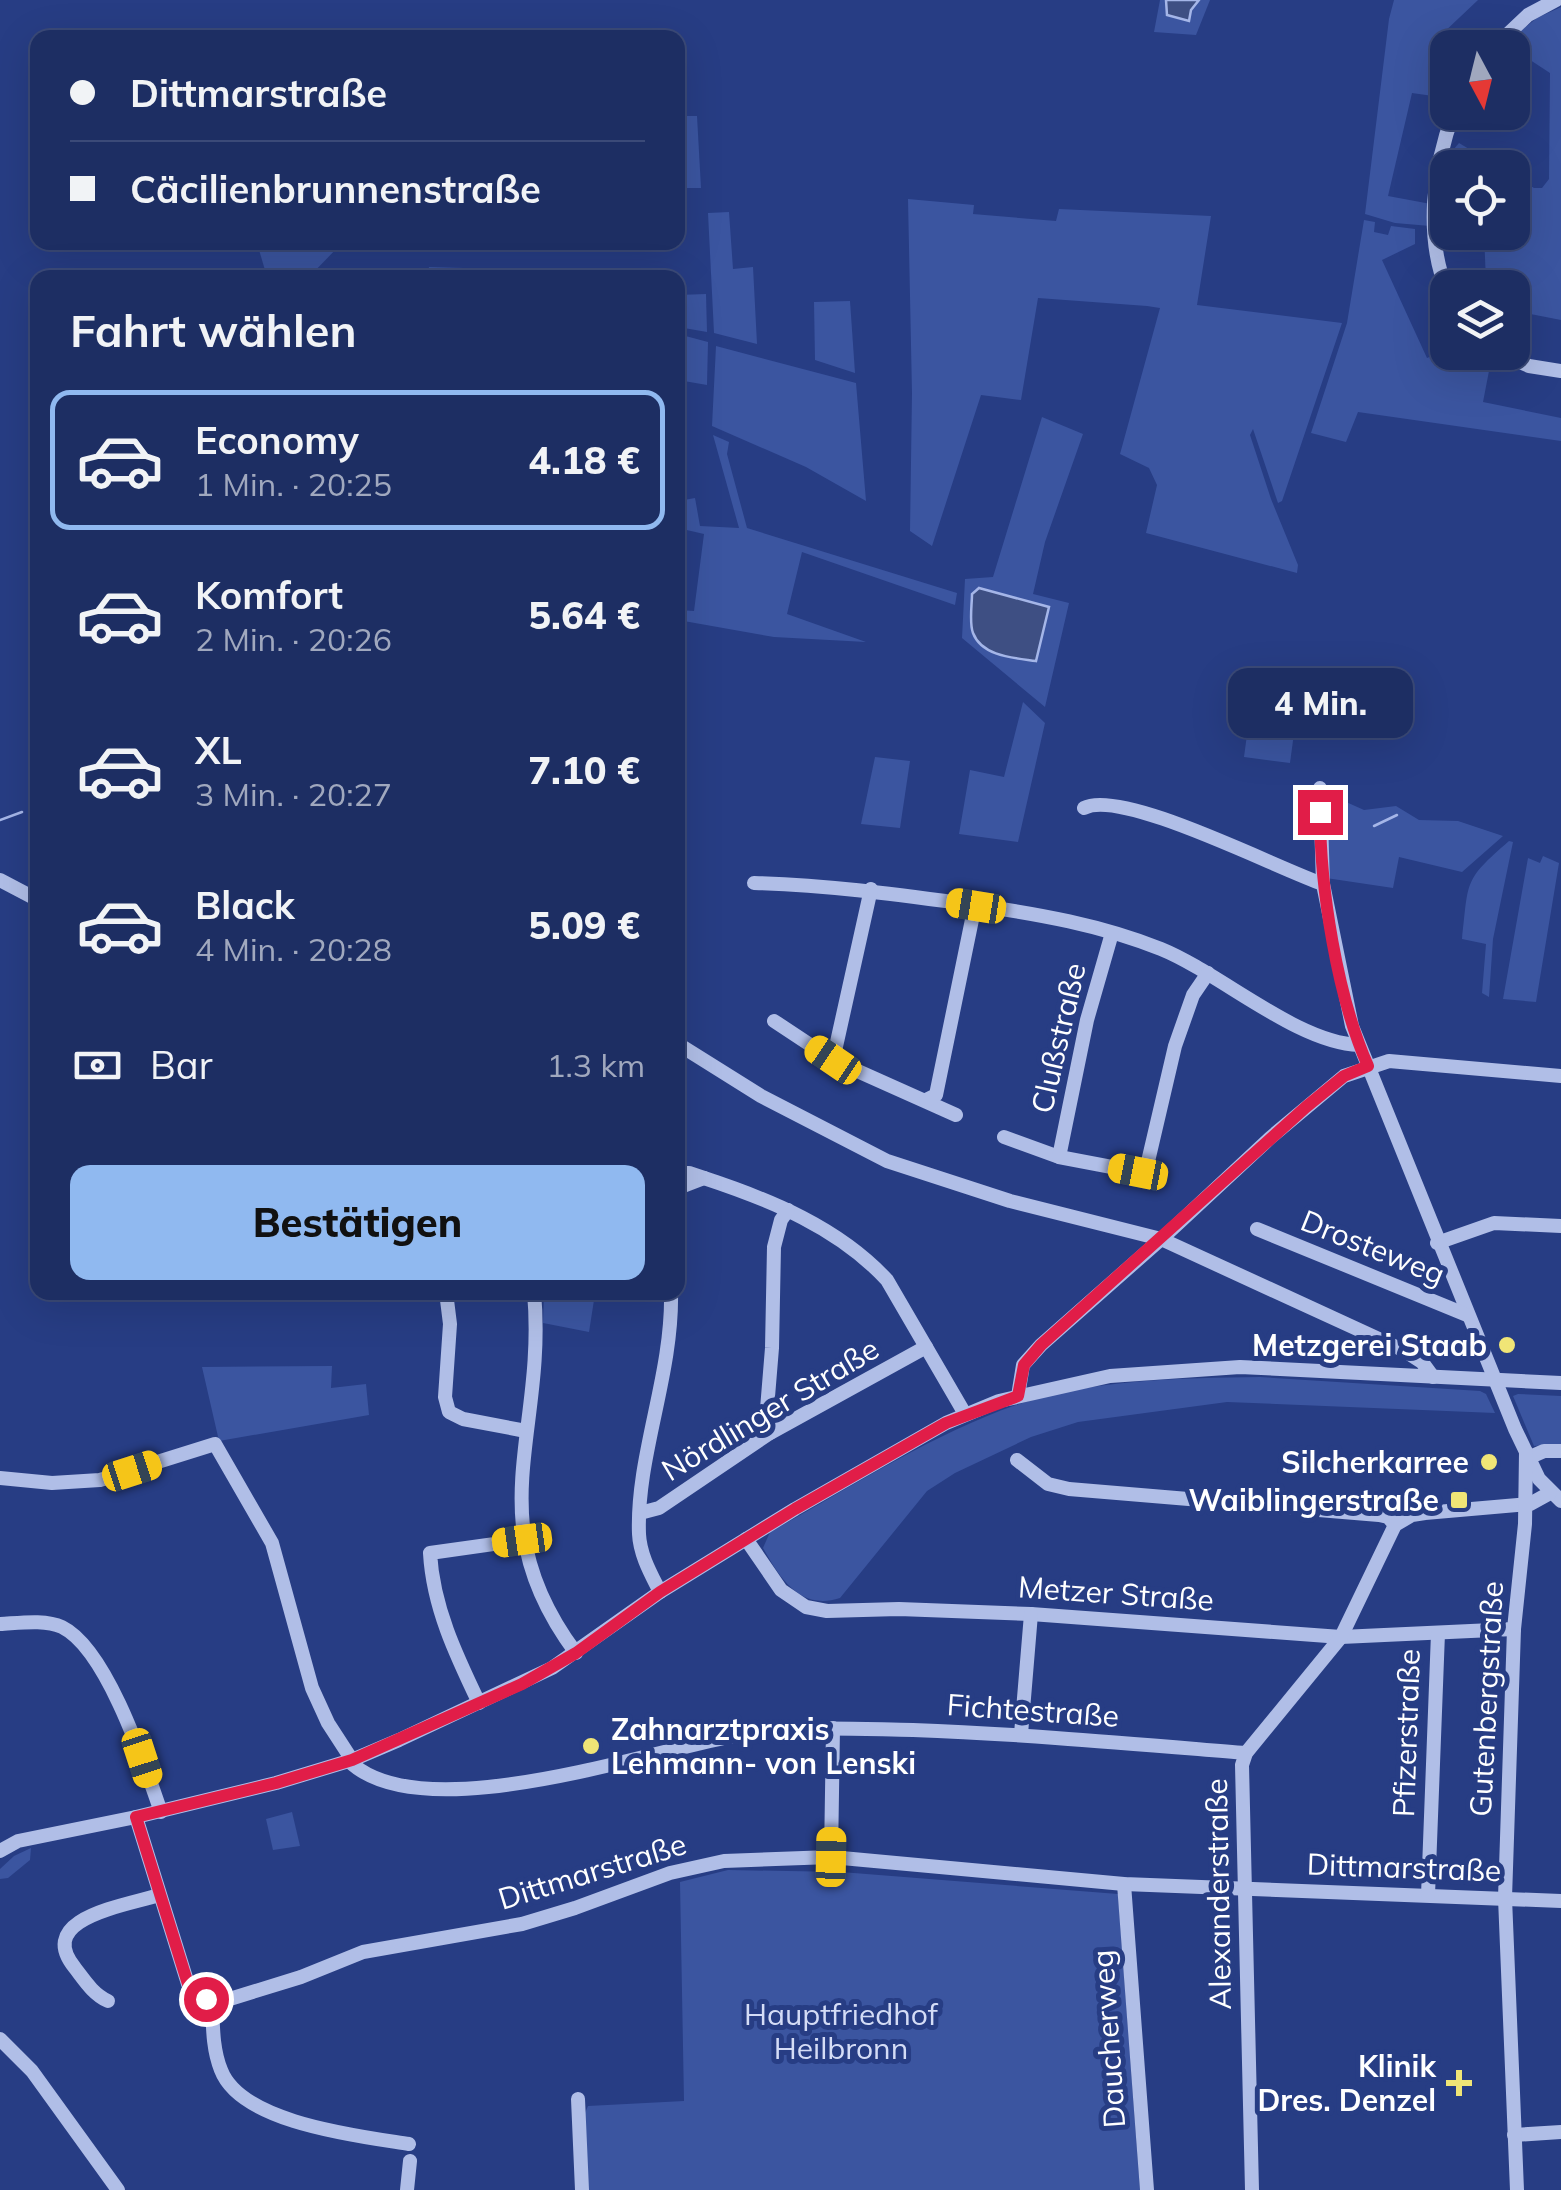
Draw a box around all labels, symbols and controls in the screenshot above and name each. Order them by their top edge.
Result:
north arrow [1430,30,1530,130]
map controls [1430,30,1530,370]
text: Dittmarstraße [130,69,387,117]
button: locate [1430,150,1530,250]
text: Cäcilienbrunnenstraße [130,165,541,213]
button: layers [1430,270,1530,370]
text: Fahrt wählen [70,302,357,358]
icon: car [75,415,165,505]
text: Economy [195,416,359,464]
text: 4.18 € [528,436,640,484]
text: 1 Min. · 20:25 [195,464,392,504]
icon: car [75,570,165,660]
text: Komfort [195,571,343,619]
text: 5.64 € [528,591,640,639]
text: 2 Min. · 20:26 [195,619,392,659]
callout: 4 Min. [1228,667,1412,737]
text: 4 Min. [1274,683,1367,723]
icon: car [75,725,165,815]
text: XL [195,726,242,774]
text: 7.10 € [528,746,640,794]
text: 3 Min. · 20:27 [195,774,392,814]
route end [1298,790,1343,835]
icon: car [75,880,165,970]
text: Black [195,881,295,929]
car [944,886,1008,926]
text: 5.09 € [528,901,640,949]
text: 4 Min. · 20:28 [195,929,392,969]
street label: Clußstraße [1022,959,1094,1117]
car [800,1031,866,1089]
icon: cash [70,1038,125,1093]
text: Bar [150,1041,212,1089]
text: 1.3 km [546,1045,645,1085]
car [1106,1152,1170,1192]
button: Bestätigen [70,1165,645,1280]
street label: Drosteweg [1296,1201,1450,1293]
place label: Metzgerei Staab [1252,1326,1487,1364]
street label: Nördlinger Straße [655,1329,885,1489]
marker: Metzgerei Staab [1496,1334,1518,1356]
place label: Silcherkarree [1281,1443,1469,1481]
car [99,1447,165,1495]
marker: Silcherkarree [1478,1451,1500,1473]
place label: Waiblingerstraße [1189,1481,1439,1519]
marker: Waiblingerstraße [1448,1489,1470,1511]
car [490,1521,554,1559]
street label: Metzer Straße [1017,1567,1215,1619]
street label: Gutenbergstraße [1461,1580,1511,1818]
street label: Pfizerstraße [1384,1648,1428,1818]
street label: Fichtestraße [946,1685,1120,1735]
place label: Zahnarztpraxis Lehmann- von Lenski [611,1710,916,1782]
car [118,1725,166,1791]
marker: Zahnarztpraxis Lehmann- von Lenski [580,1735,602,1757]
street label: Alexanderstraße [1197,1778,1239,2010]
street label: Dittmarstraße [493,1824,691,1918]
car [815,1827,847,1887]
street label: Dittmarstraße [1306,1845,1502,1889]
street label: Daucherweg [1083,1949,1133,2129]
route start [184,1977,229,2022]
park label: Hauptfriedhof Heilbronn [744,1995,939,2067]
place label: Klinik Dres. Denzel [1257,2047,1437,2119]
marker: Klinik Dres. Denzel [1446,2070,1472,2096]

